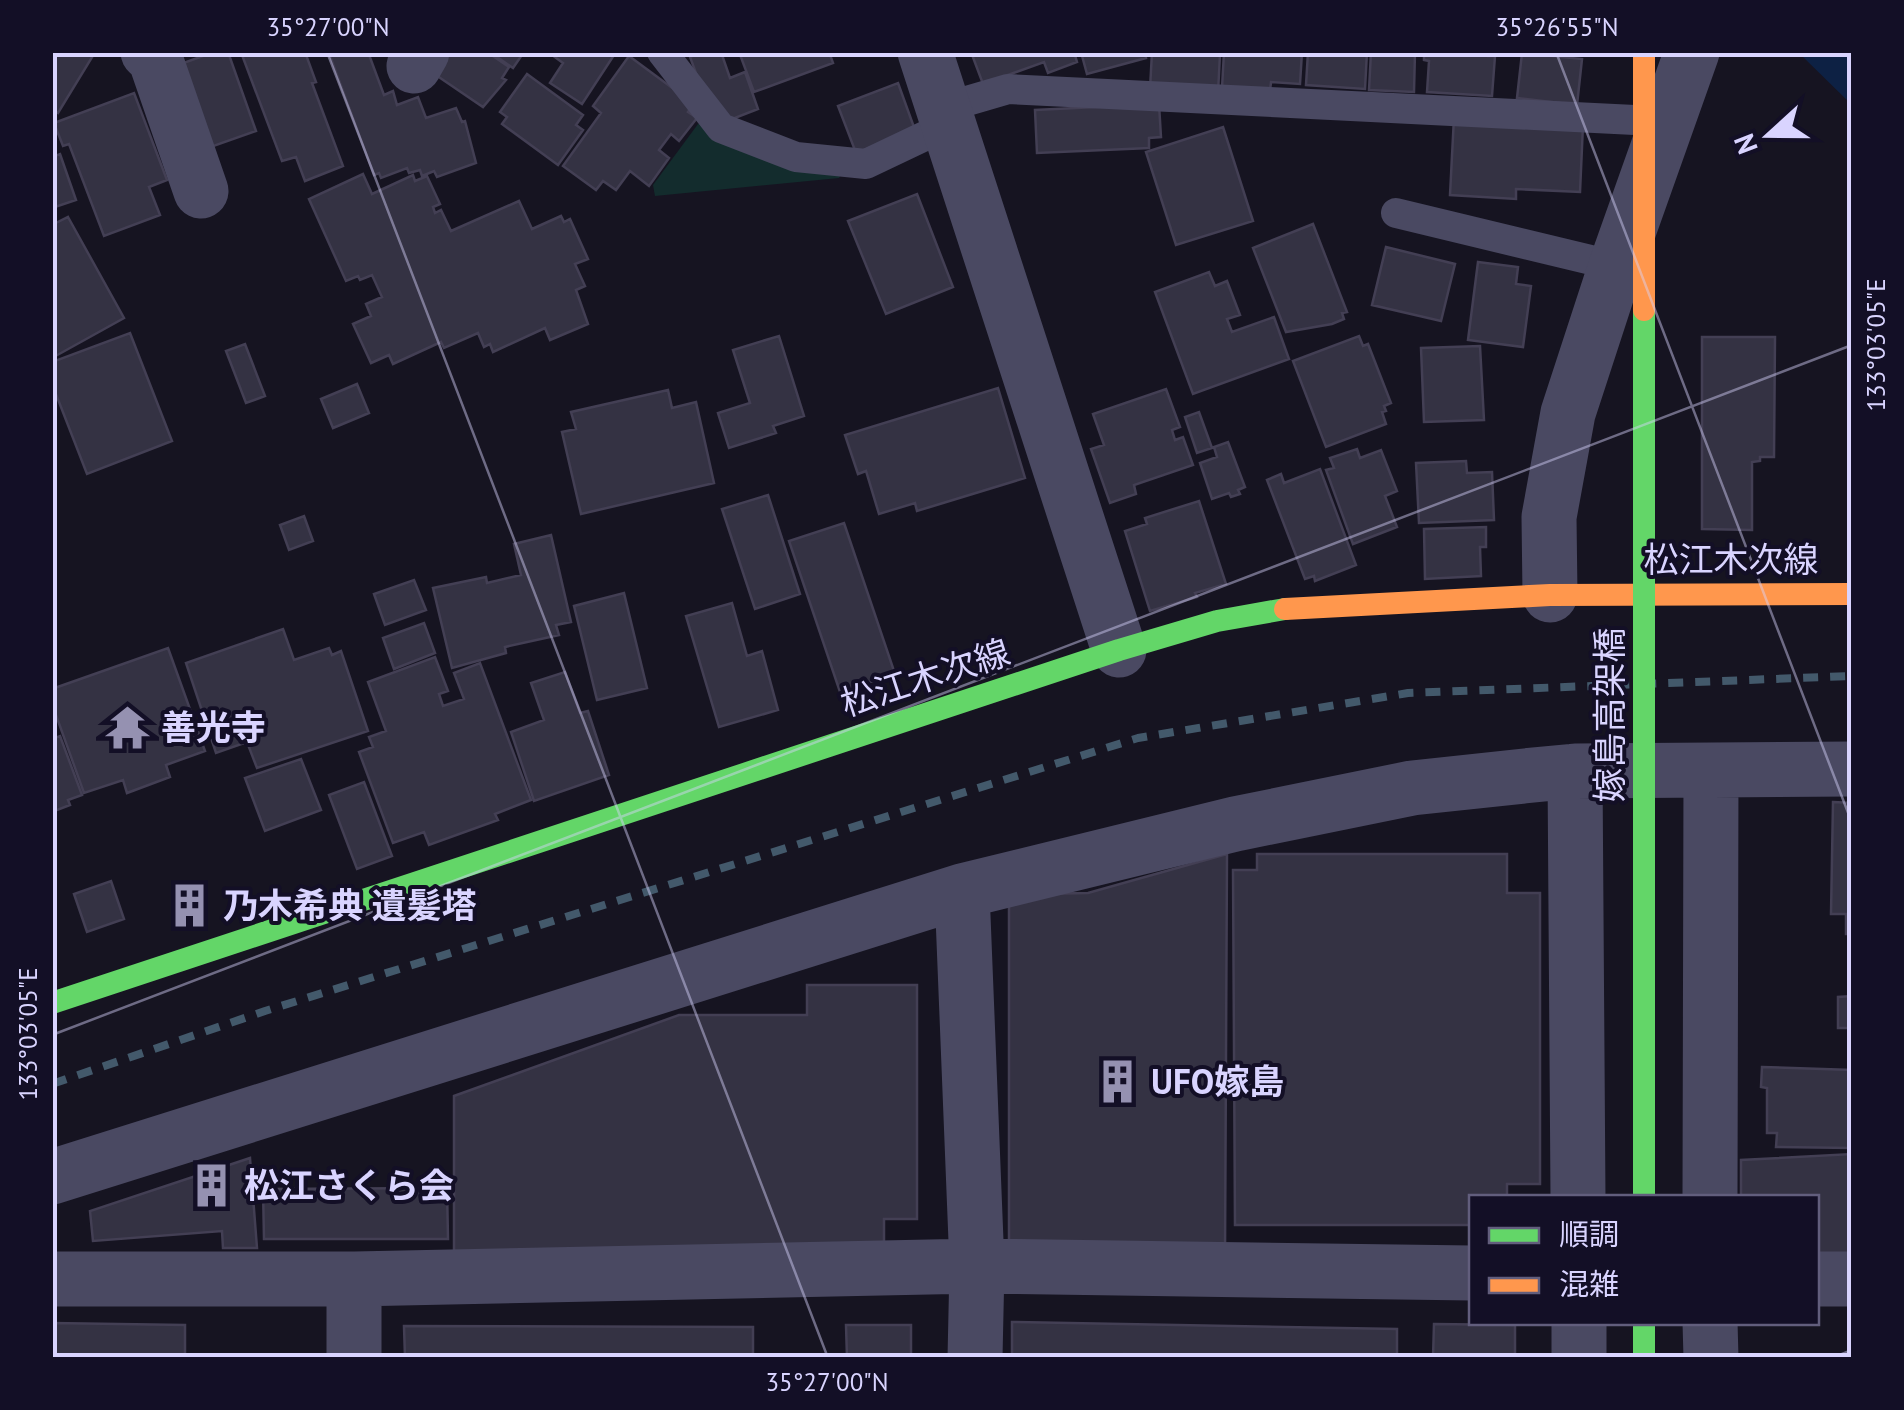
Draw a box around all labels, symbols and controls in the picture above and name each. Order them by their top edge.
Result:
text: 35°27'00"N [266,11,390,43]
text: 35°26'55"N [1495,11,1619,43]
north arrow [1719,85,1819,185]
text: N [1725,129,1766,159]
text: 133°03'05"E [1860,278,1892,412]
street label: 松江木次線 [1643,536,1819,582]
street label: 嫁島高架橋 [1586,627,1632,803]
street label: 松江木次線 [835,628,1015,726]
temple icon: 善光寺 [104,703,152,751]
place label: 善光寺 [161,704,266,750]
building icon: 乃木希典 遺髪塔 [166,881,214,929]
place label: 乃木希典 遺髪塔 [223,882,477,928]
text: 133°03'05"E [12,967,44,1101]
building icon: UFO嫁島 [1094,1057,1142,1105]
place label: UFO嫁島 [1151,1058,1284,1104]
building icon: 松江さくら会 [187,1161,235,1209]
place label: 松江さくら会 [244,1162,454,1208]
legend [1469,1195,1819,1325]
text: 順調 [1559,1214,1619,1253]
text: 混雑 [1559,1264,1619,1303]
text: 35°27'00"N [765,1366,889,1398]

